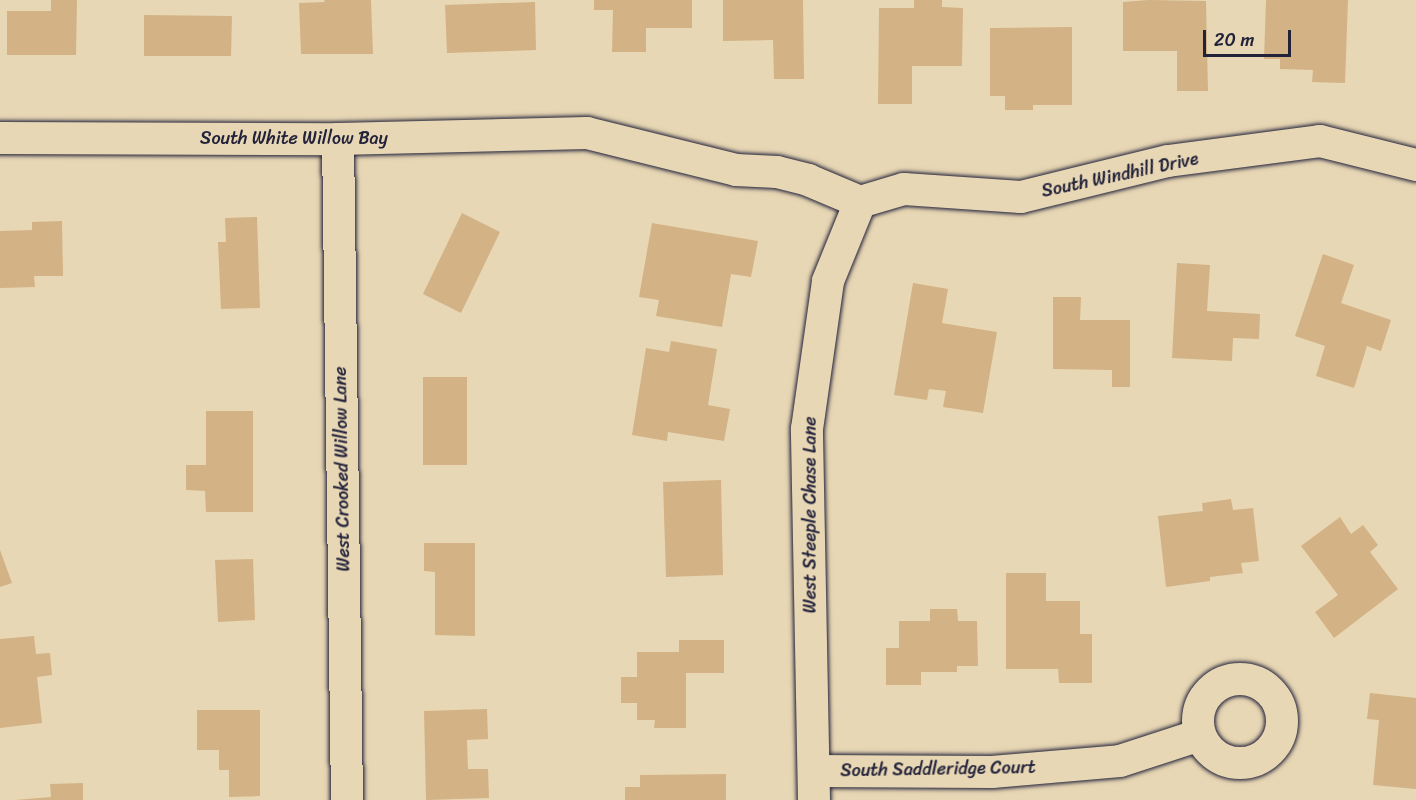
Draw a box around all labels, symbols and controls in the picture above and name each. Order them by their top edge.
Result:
scale bar [1206,18,1294,56]
text: 20 m [1214,24,1254,56]
street label: South White Willow Bay [200,127,388,149]
street label: South Windhill Drive [1039,148,1201,202]
street label: West Crooked Willow Lane [329,366,355,572]
street label: West Steeple Chase Lane [799,416,821,614]
street label: South Saddleridge Court [840,756,1036,782]

